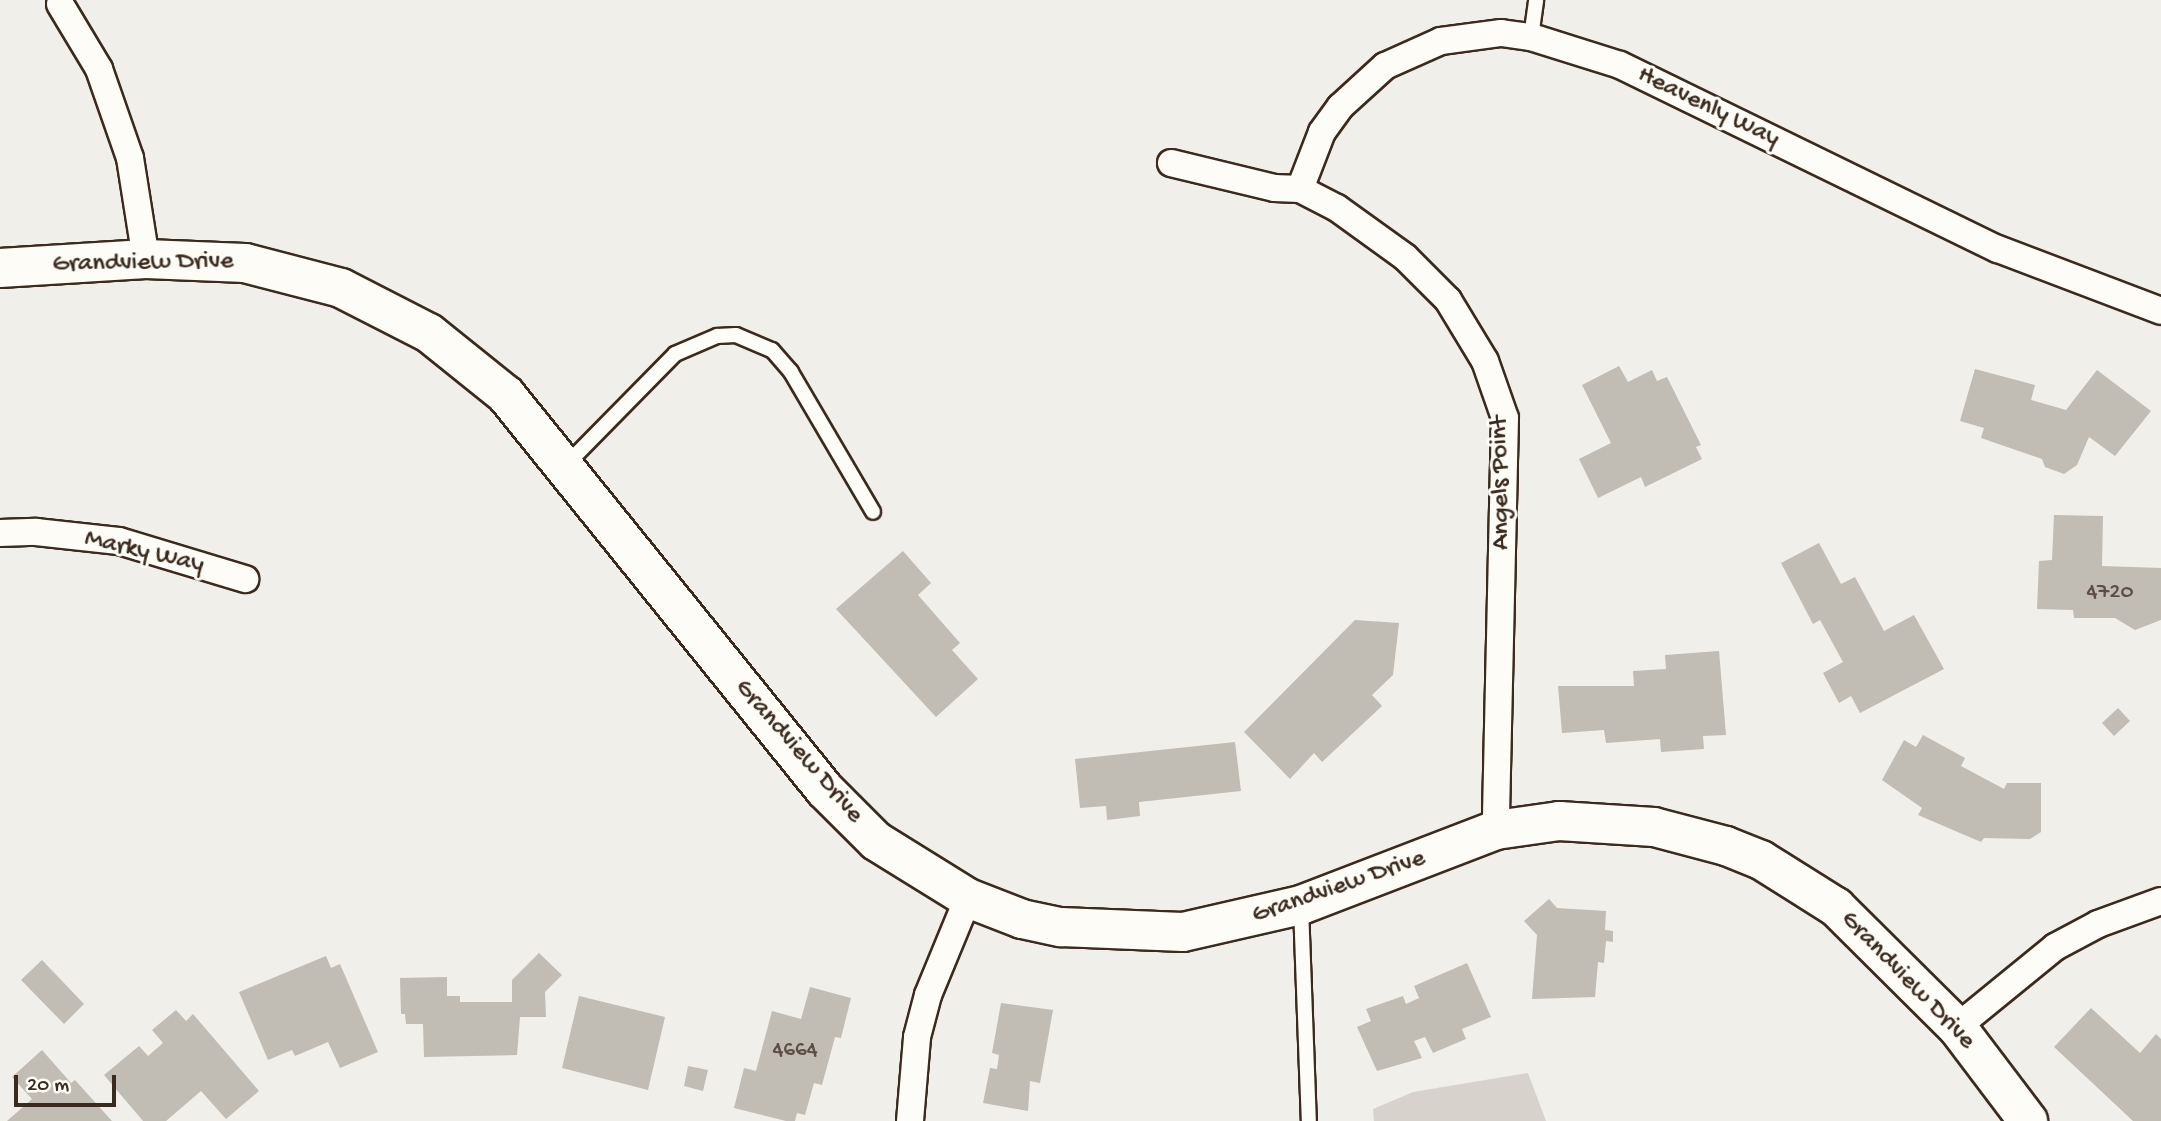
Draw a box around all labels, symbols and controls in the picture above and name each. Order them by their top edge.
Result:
street label: Heavenly Way [1632,60,1784,156]
street label: Grandview Drive [52,247,234,281]
street label: Angels Point [1485,416,1519,550]
street label: Marky Way [81,524,207,582]
house number: 4720 [2086,579,2134,607]
street label: Grandview Drive [727,673,869,831]
street label: Grandview Drive [1248,844,1430,932]
street label: Grandview Drive [1833,905,1981,1057]
house number: 4664 [772,1037,818,1065]
scale bar [18,1062,119,1106]
text: 20 m [27,1074,69,1099]

